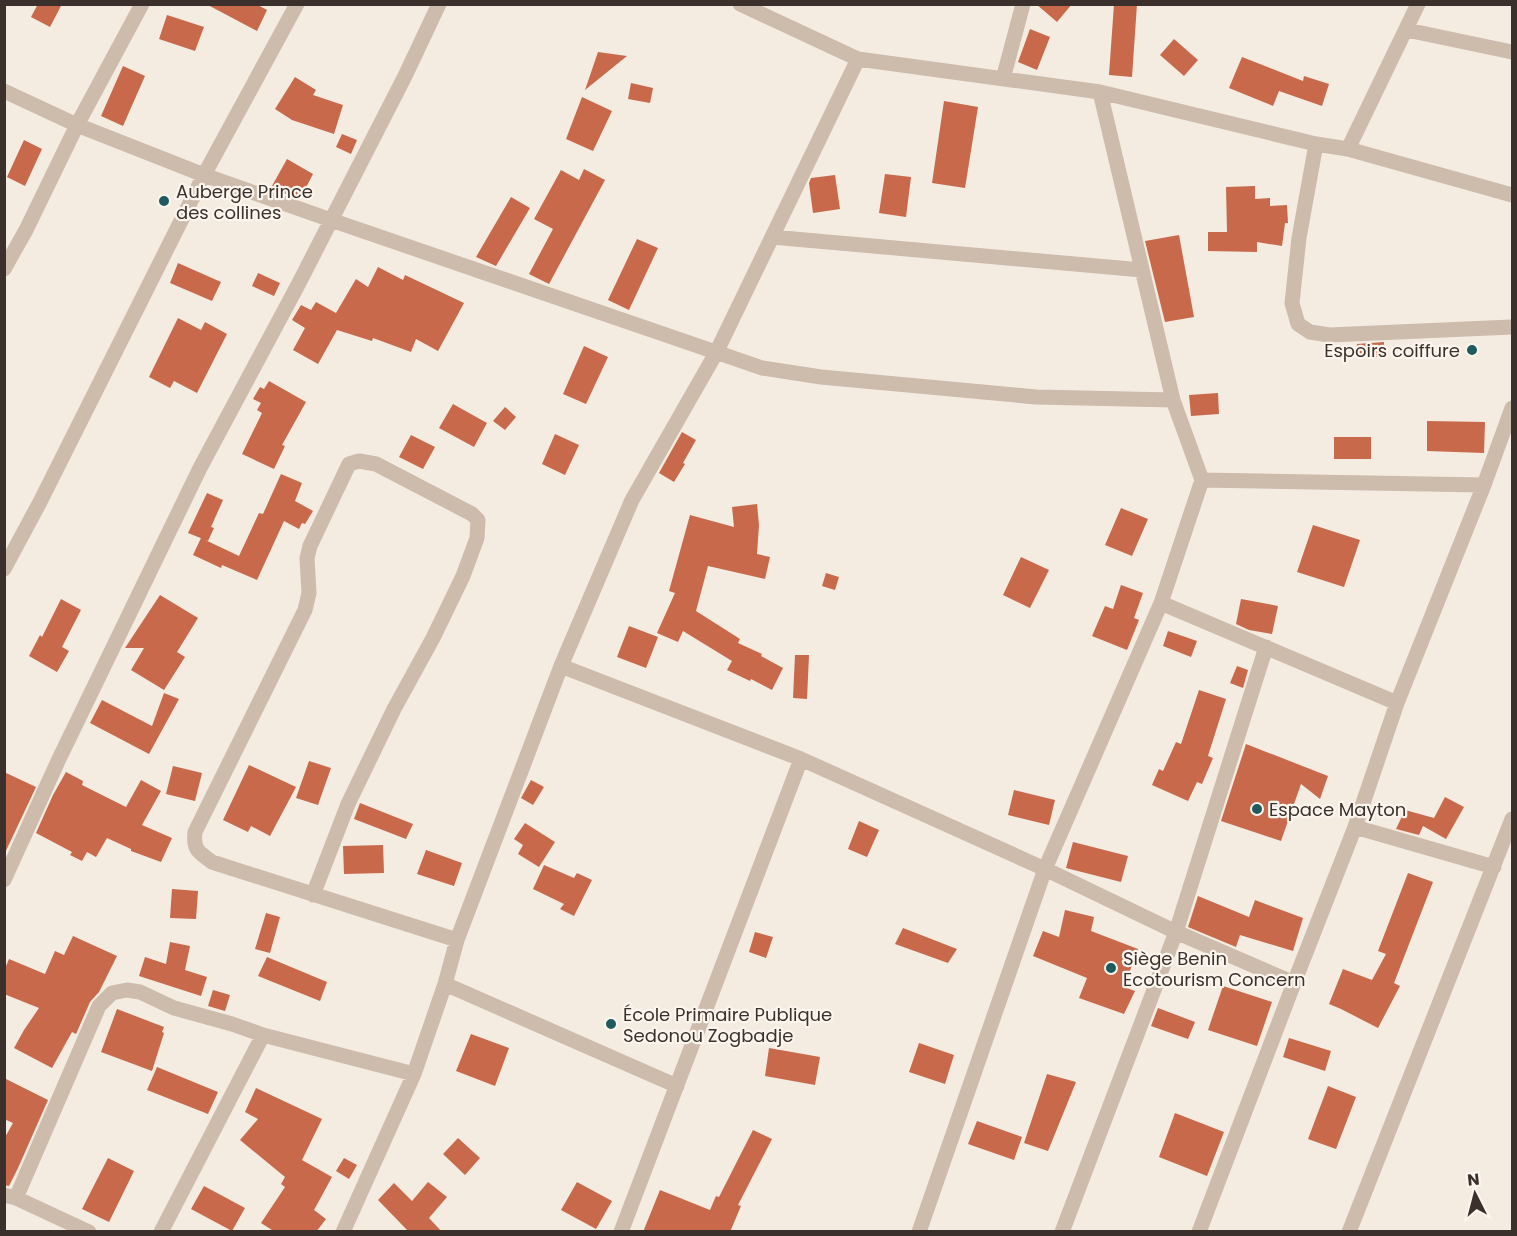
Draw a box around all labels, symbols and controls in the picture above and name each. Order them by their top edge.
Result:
place label: Auberge Prince des collines [176,179,313,225]
marker: Auberge Prince des collines [157,194,171,208]
place label: Espoirs coiffure [1324,338,1460,363]
marker: Espoirs coiffure [1465,343,1479,357]
place label: Espace Mayton [1269,797,1406,822]
marker: Espace Mayton [1250,802,1264,816]
place label: Siège Benin Ecotourism Concern [1123,946,1305,992]
marker: Siège Benin Ecotourism Concern [1104,961,1118,975]
place label: École Primaire Publique Sedonou Zogbadje [623,1002,832,1048]
marker: École Primaire Publique Sedonou Zogbadje [604,1017,618,1031]
north arrow [1445,1164,1505,1224]
text: N [1466,1168,1481,1192]

